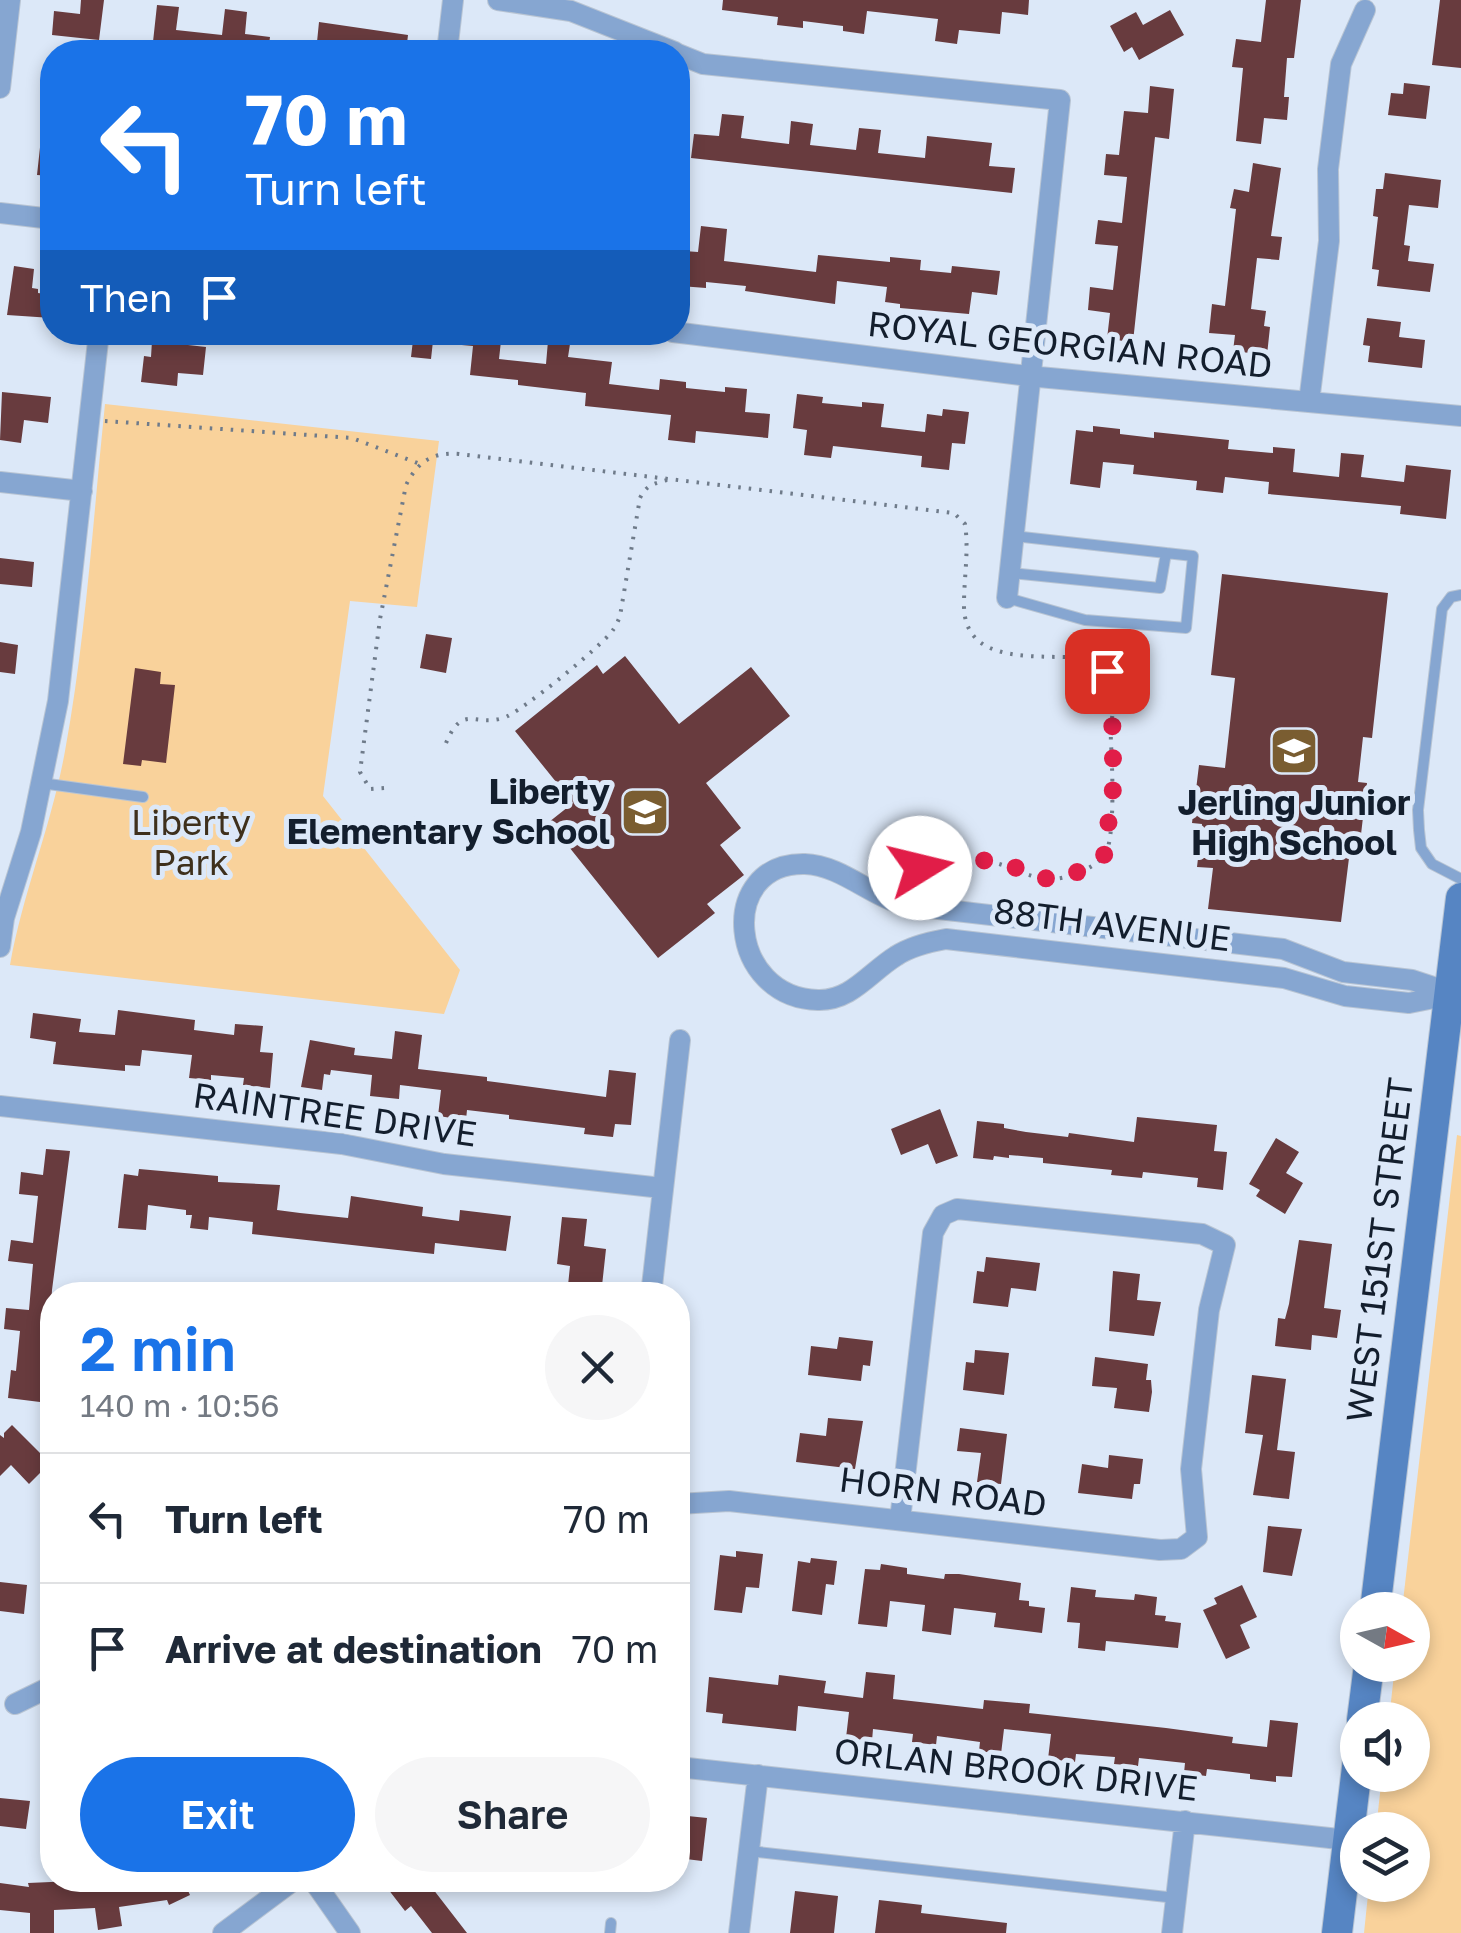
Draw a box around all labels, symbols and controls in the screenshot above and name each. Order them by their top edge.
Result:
text: 70 m [245,76,407,160]
icon: left [80,80,210,210]
text: Turn left [245,161,427,215]
icon: arrive [192,270,247,325]
text: Then [80,275,172,320]
street label: ROYAL GEORGIAN ROAD [866,302,1275,386]
pin [1065,629,1150,714]
icon: arrive [1080,644,1135,699]
school or university icon: Jerling Junior High School [1268,725,1320,777]
place label: Liberty Elementary School [286,770,610,852]
place label: Jerling Junior High School [1177,781,1411,863]
school or university icon: Liberty Elementary School [619,786,671,838]
park label: Liberty Park [131,801,251,883]
position arrow [868,816,972,920]
street label: 88TH AVENUE [991,889,1233,959]
street label: RAINTREE DRIVE [191,1073,480,1155]
street label: WEST 151ST STREET [1337,1075,1421,1424]
text: 2 min [80,1312,236,1384]
button: close [545,1315,650,1420]
text: 140 m · 10:56 [80,1386,280,1424]
street label: HORN ROAD [837,1457,1049,1525]
icon: left [80,1491,135,1546]
text: Turn left [165,1496,323,1541]
text: 70 m [563,1496,650,1541]
north arrow [1340,1592,1430,1682]
map controls [1340,1592,1430,1902]
icon: arrive [80,1621,135,1676]
text: Arrive at destination [165,1626,542,1671]
text: 70 m [572,1626,659,1671]
button: sound [1340,1702,1430,1792]
street label: ORLAN BROOK DRIVE [832,1729,1200,1809]
button: Exit [80,1757,355,1872]
button: Share [375,1757,650,1872]
button: layers [1340,1812,1430,1902]

